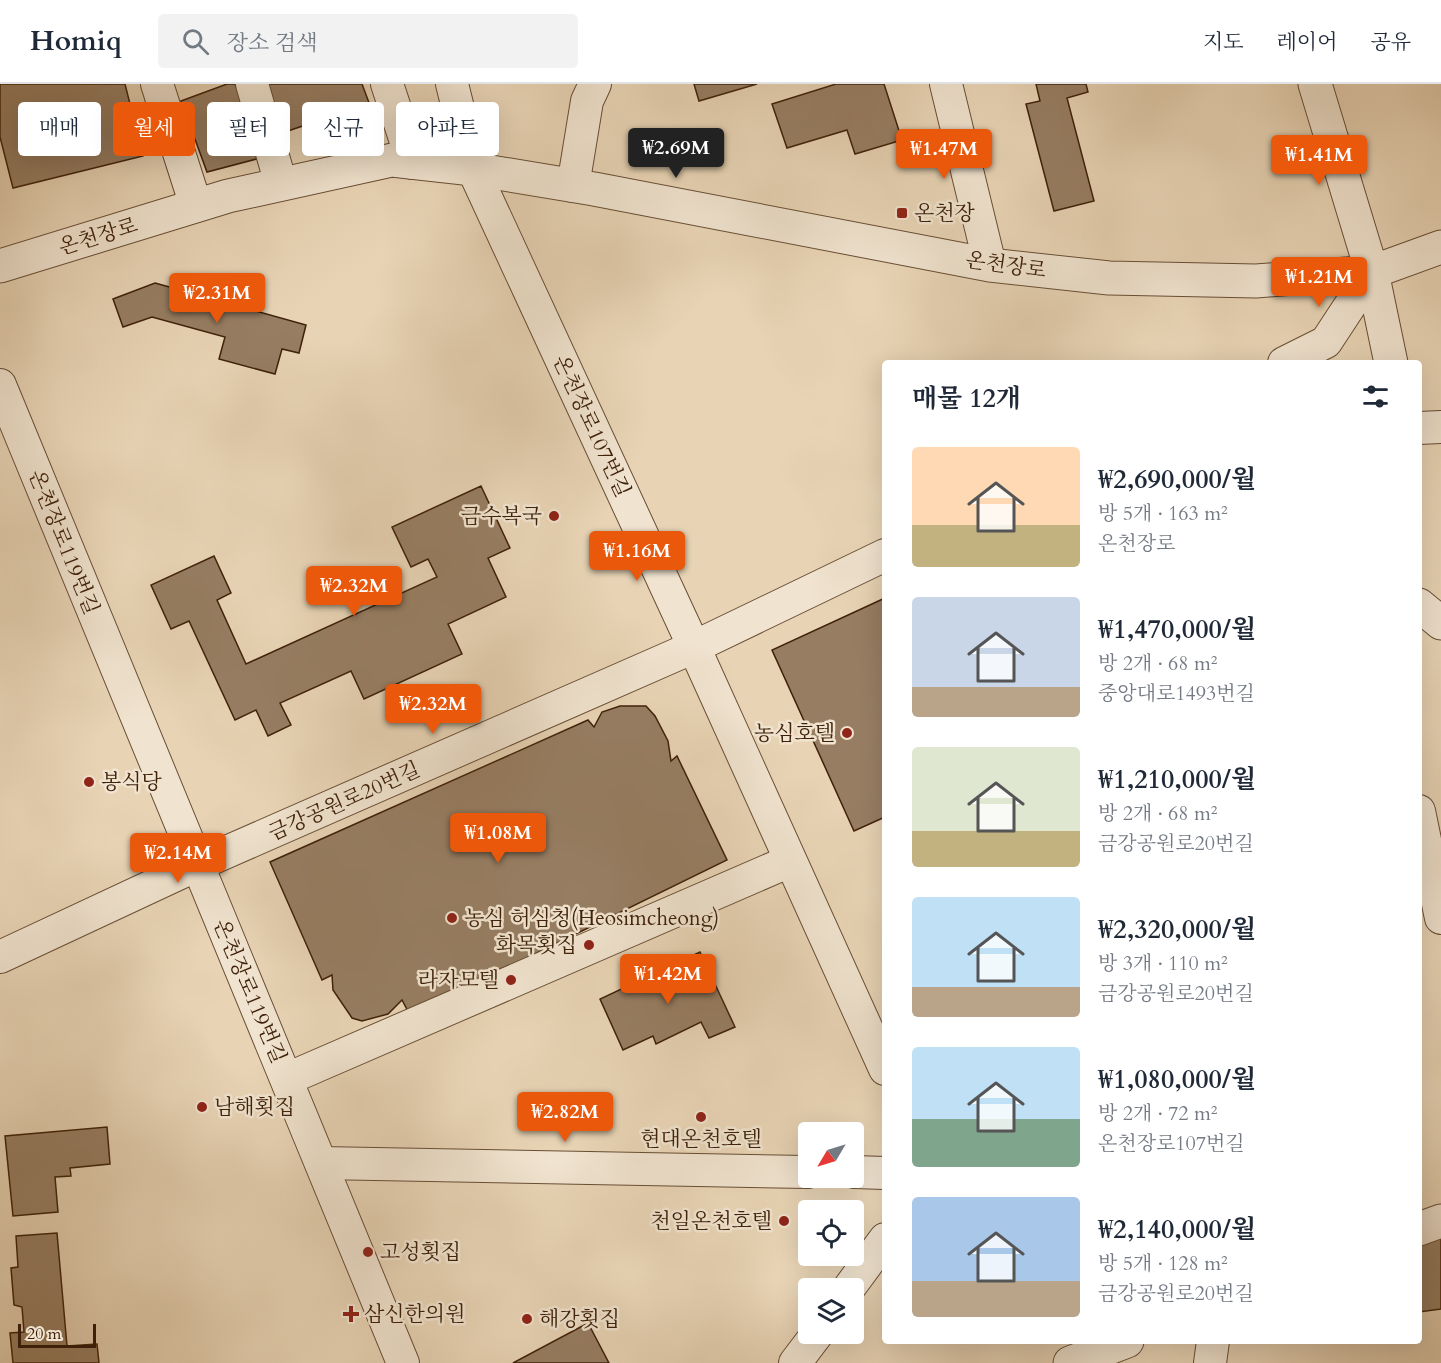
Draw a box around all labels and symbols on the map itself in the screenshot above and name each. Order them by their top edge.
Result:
pin: ₩2.69M [627,128,725,179]
pin: ₩1.47M [895,129,993,180]
pin: ₩1.41M [1270,135,1368,186]
place label: 온천장 [914,199,976,228]
marker: 온천장 [895,206,909,220]
street label: 온천장로 [55,211,141,262]
street label: 온천장로 [964,245,1048,286]
pin: ₩1.21M [1270,257,1368,308]
pin: ₩2.31M [168,273,266,324]
street label: 온천장로107번길 [546,350,637,502]
street label: 온천장로119번길 [21,465,106,619]
place label: 금수복국 [461,502,542,531]
marker: 금수복국 [547,509,561,523]
pin: ₩1.16M [588,531,686,582]
pin: ₩2.32M [305,566,403,617]
pin: ₩2.32M [384,684,482,735]
place label: 농심호텔 [754,719,835,748]
marker: 농심호텔 [840,726,854,740]
street label: 금강공원로20번길 [264,755,425,848]
place label: 봉식당 [101,768,163,797]
marker: 봉식당 [82,775,96,789]
pin: ₩1.08M [449,813,547,864]
pin: ₩2.14M [129,833,227,884]
place label: 농심 허심청(Heosimcheong) [464,904,719,933]
marker: 농심 허심청(Heosimcheong) [445,911,459,925]
street label: 온천장로119번길 [206,915,293,1068]
place label: 화목횟집 [496,931,577,960]
marker: 화목횟집 [582,938,596,952]
pin: ₩1.42M [619,954,717,1005]
place label: 라자모텔 [418,966,499,995]
marker: 라자모텔 [504,973,518,987]
pin: ₩2.82M [516,1092,614,1143]
place label: 남해횟집 [214,1093,295,1122]
marker: 남해횟집 [195,1100,209,1114]
marker: 현대온천호텔 [694,1110,708,1124]
north arrow [798,1122,864,1188]
place label: 현대온천호텔 [640,1125,762,1154]
place label: 천일온천호텔 [650,1207,772,1236]
marker: 천일온천호텔 [777,1214,791,1228]
place label: 고성횟집 [380,1238,461,1267]
marker: 고성횟집 [361,1245,375,1259]
place label: 삼신한의원 [364,1300,465,1329]
marker: 삼신한의원 [342,1305,360,1323]
place label: 해강횟집 [539,1305,620,1334]
marker: 해강횟집 [520,1312,534,1326]
scale bar [18,1321,96,1348]

